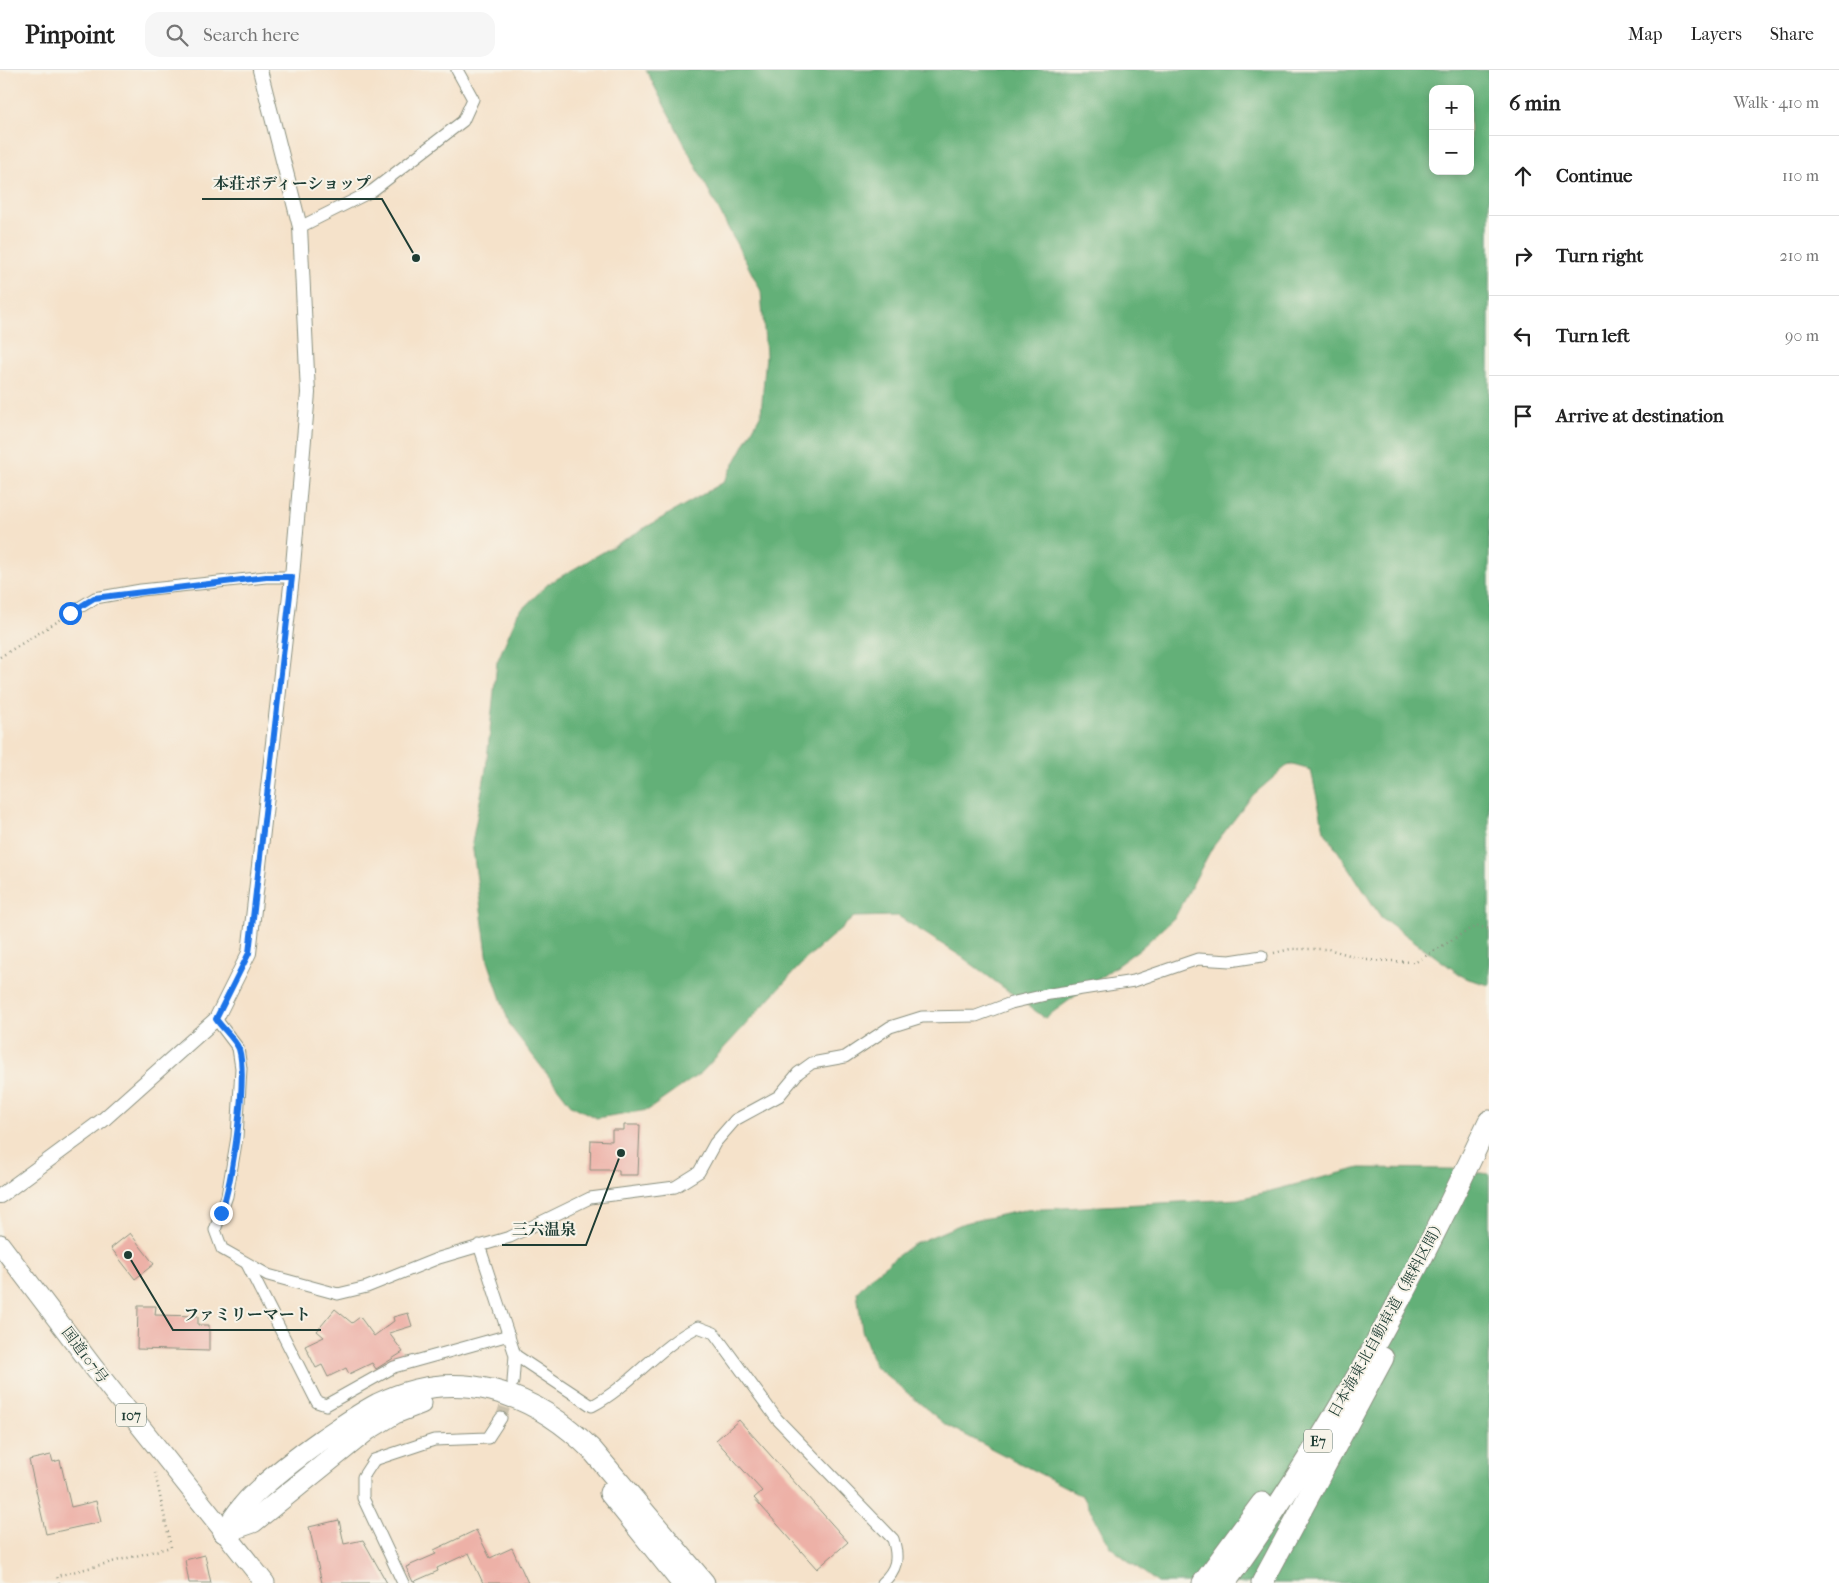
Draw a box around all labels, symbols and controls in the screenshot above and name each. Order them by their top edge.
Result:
search box [145,12,495,57]
text: Pinpoint [25,21,115,49]
icon: search [163,21,191,49]
text: Search here [203,24,299,46]
text: Map [1628,24,1662,45]
text: Layers [1690,24,1742,45]
text: Share [1770,24,1814,45]
map controls [1429,85,1474,175]
button: + [1429,85,1474,130]
text: 6 min [1509,91,1561,115]
text: Walk · 410 m [1734,93,1819,112]
button: − [1429,130,1474,175]
icon: ahead [1509,162,1537,190]
text: Continue [1556,165,1632,187]
text: 110 m [1782,166,1819,185]
callout: 本荘ボディーショップ [202,168,382,199]
text: 本荘ボディーショップ [213,174,371,193]
icon: right [1509,242,1537,270]
text: Turn right [1556,245,1643,267]
text: 210 m [1780,246,1819,265]
icon: left [1509,322,1537,350]
text: Turn left [1556,325,1630,347]
text: 90 m [1785,326,1819,345]
icon: arrive [1509,402,1537,430]
text: Arrive at destination [1556,405,1724,427]
route start [59,602,82,625]
route end [210,1202,233,1225]
callout: 三六温泉 [502,1214,586,1245]
street label: 日本海東北自動車道（無料区間） [1325,1215,1449,1421]
text: 三六温泉 [512,1220,576,1239]
callout: ファミリーマート [173,1299,321,1330]
text: ファミリーマート [183,1305,311,1324]
street label: 国道107号 [58,1323,112,1387]
road number: 107 [116,1404,146,1426]
road number: E7 [1304,1430,1332,1452]

